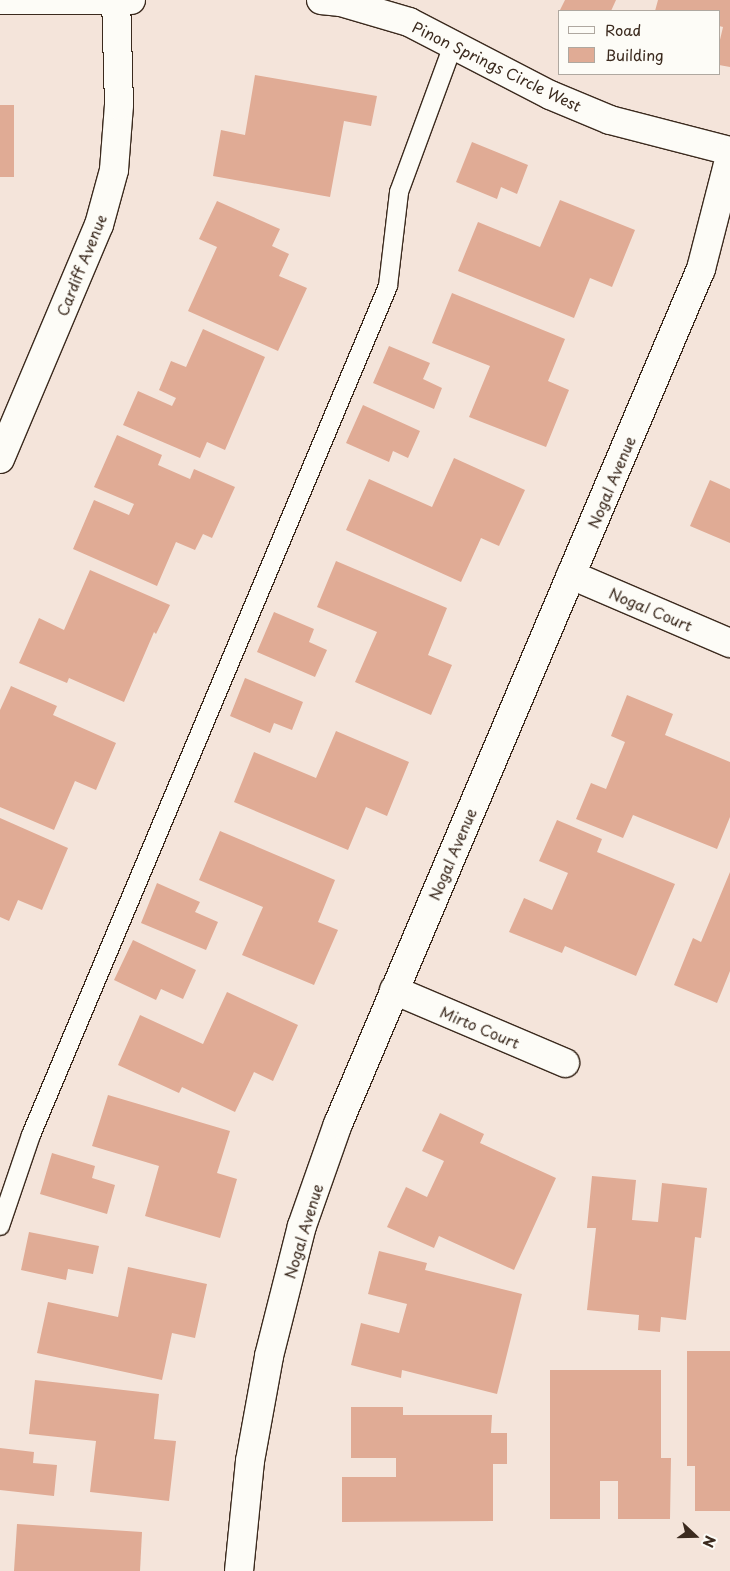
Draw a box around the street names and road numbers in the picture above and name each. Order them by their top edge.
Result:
street label: Pinon Springs Circle West [409,17,585,115]
street label: Cardiff Avenue [52,212,110,318]
street label: Nogal Avenue [583,433,639,531]
street label: Nogal Court [607,583,695,635]
street label: Nogal Avenue [424,805,480,903]
street label: Mirto Court [437,1002,523,1052]
street label: Nogal Avenue [280,1181,326,1281]

